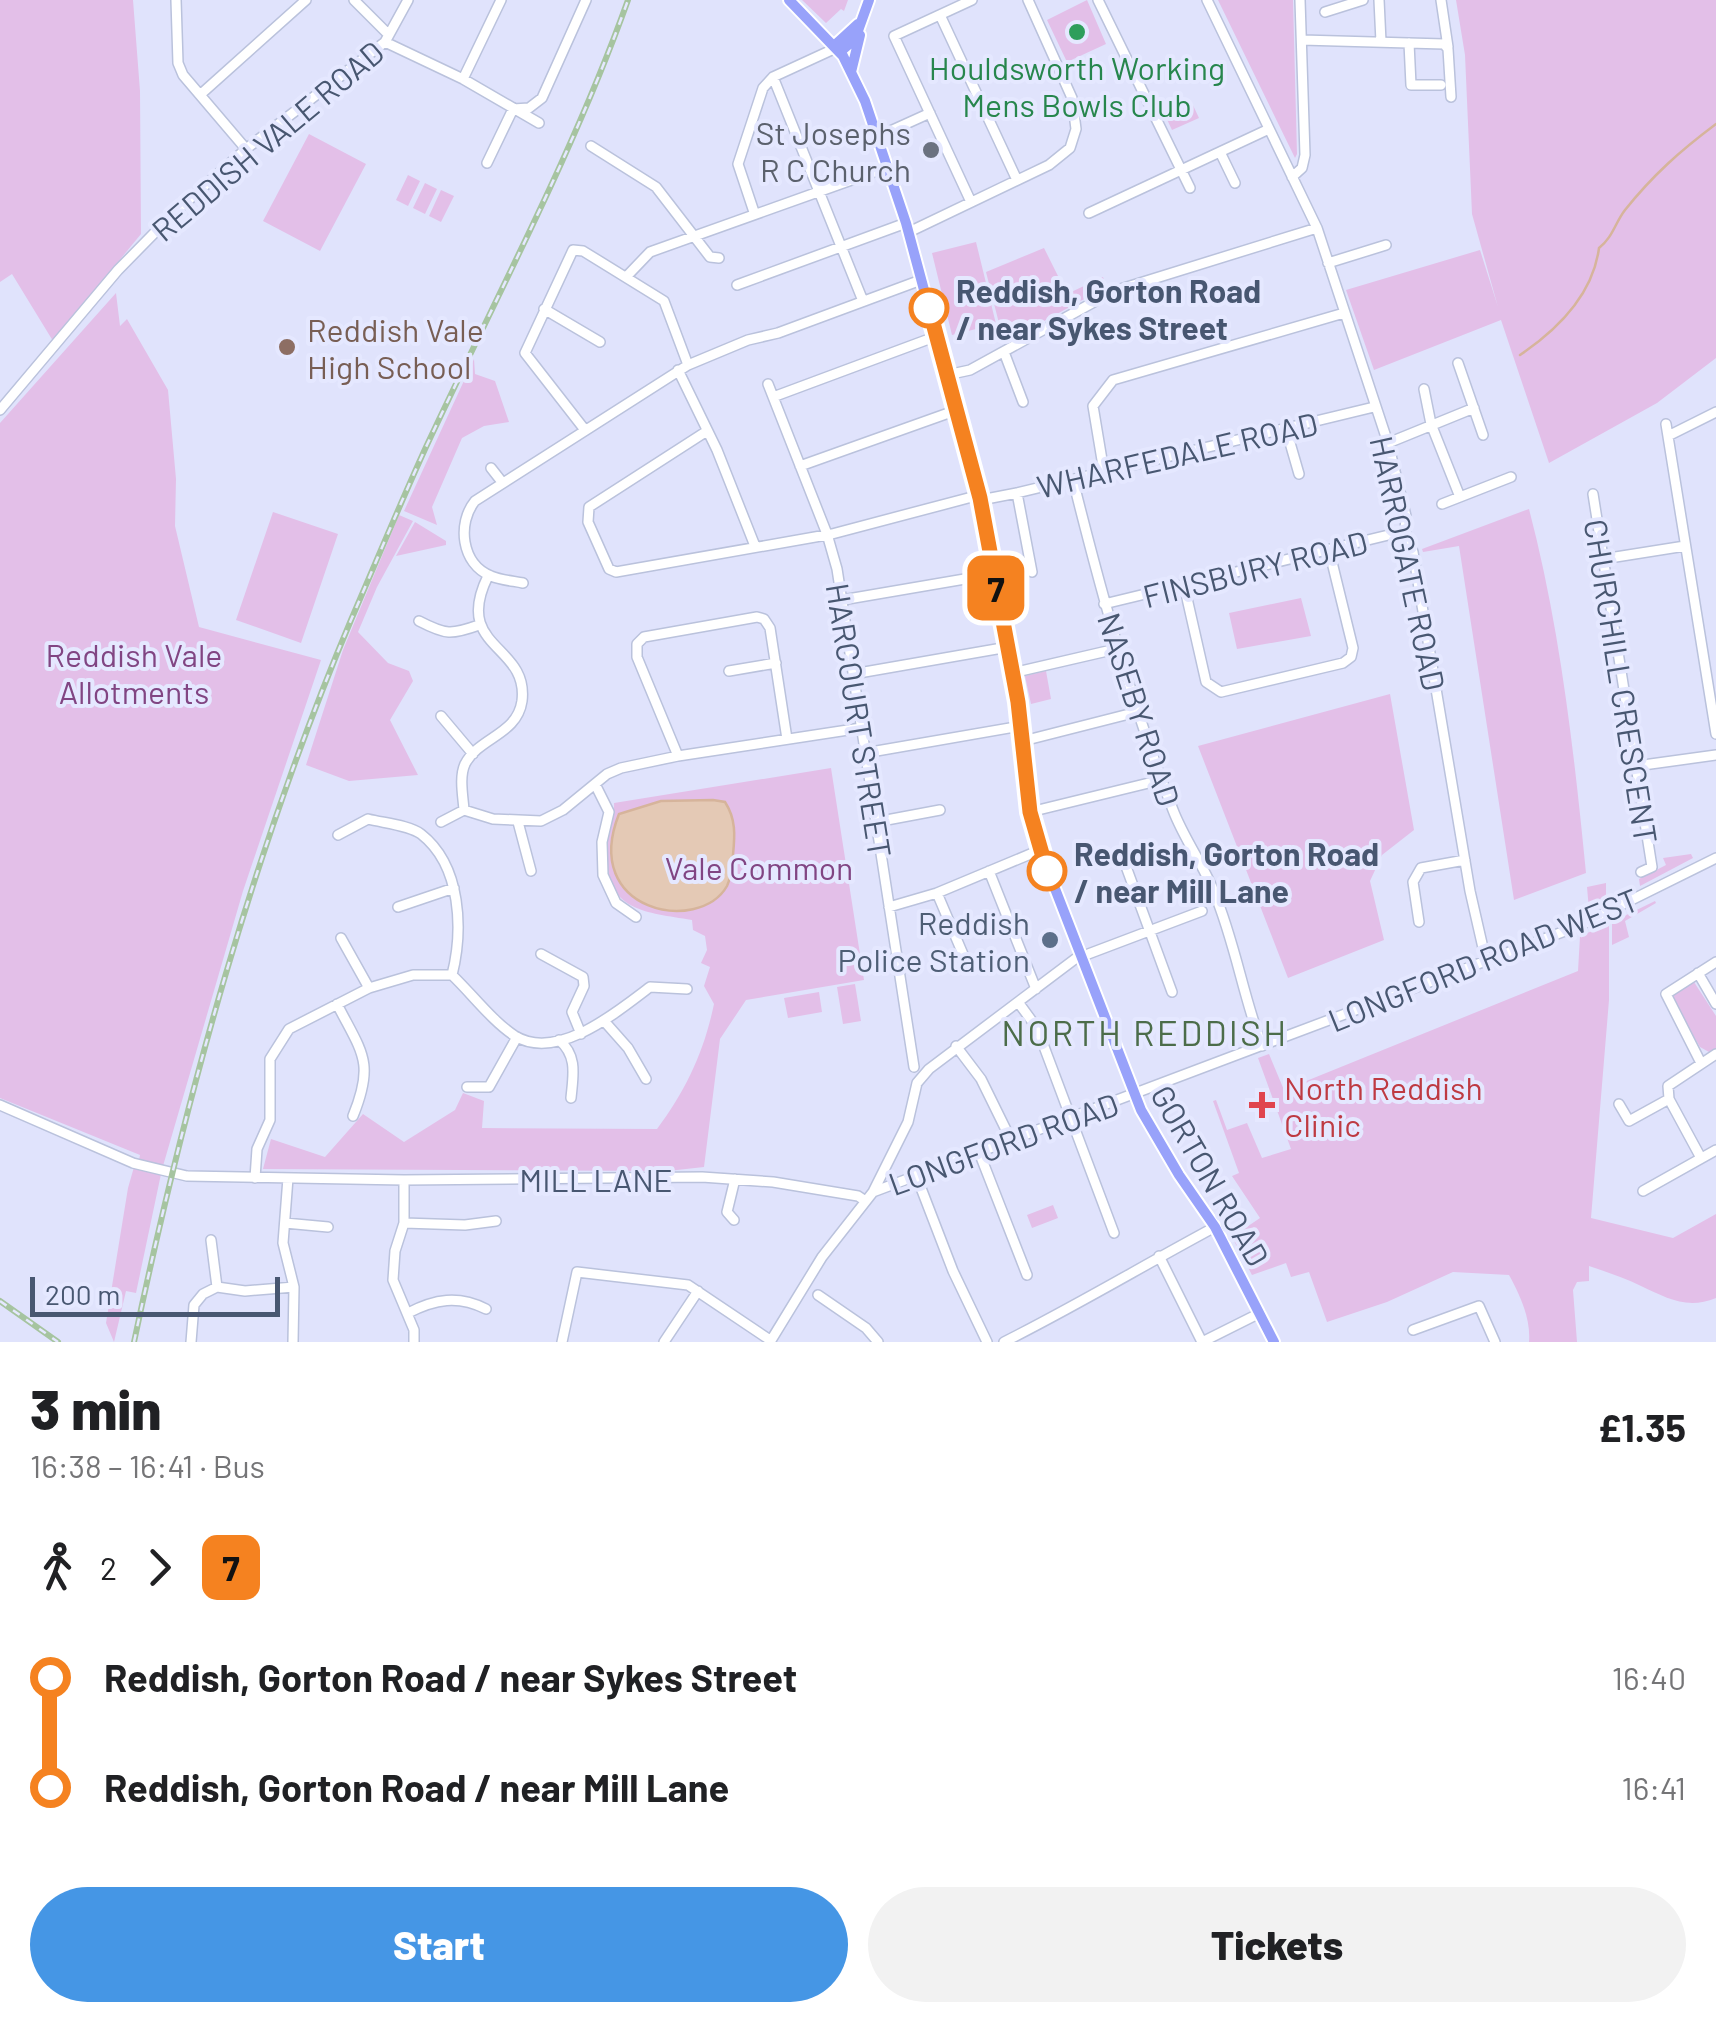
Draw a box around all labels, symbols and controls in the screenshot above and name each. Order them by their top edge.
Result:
marker: Houldsworth Working Mens Bowls Club [1066,21,1088,43]
street label: REDDISH VALE ROAD [143,32,391,248]
place label: Houldsworth Working Mens Bowls Club [929,48,1225,123]
place label: St Josephs R C Church [756,113,911,188]
marker: St Josephs R C Church [920,139,942,161]
place label: Reddish, Gorton Road / near Sykes Street [956,271,1261,346]
marker: Reddish, Gorton Road / near Sykes Street [910,289,948,327]
place label: Reddish Vale High School [307,310,484,385]
marker: Reddish Vale High School [276,336,298,358]
street label: WHARFEDALE ROAD [1033,403,1321,505]
street label: HARROGATE ROAD [1363,432,1455,694]
street label: CHURCHILL CRESCENT [1578,516,1666,846]
street label: FINSBURY ROAD [1139,522,1371,614]
line badge: 7 [964,556,1028,620]
text: 7 [987,567,1005,609]
street label: HARCOURT STREET [820,580,900,860]
street label: NASEBY ROAD [1091,608,1189,810]
park label: Reddish Vale Allotments [46,635,222,710]
place label: Reddish, Gorton Road / near Mill Lane [1074,834,1379,909]
park label: Vale Common [665,848,853,886]
marker: Reddish, Gorton Road / near Mill Lane [1028,852,1066,890]
street label: LONGFORD ROAD WEST [1322,879,1644,1039]
place label: Reddish Police Station [838,903,1030,978]
marker: Reddish Police Station [1039,929,1061,951]
district label: NORTH REDDISH [1001,1011,1289,1053]
place label: North Reddish Clinic [1284,1068,1483,1143]
street label: GORTON ROAD [1144,1078,1278,1272]
street label: LONGFORD ROAD [883,1084,1123,1202]
marker: North Reddish Clinic [1249,1092,1275,1118]
street label: MILL LANE [519,1160,673,1198]
scale bar [30,1272,280,1316]
text: 200 m [45,1277,120,1311]
text: 3 min [30,1375,162,1441]
text: £1.35 [1598,1404,1686,1450]
text: 16:38 – 16:41 · Bus [30,1446,265,1484]
icon: walk [30,1540,85,1595]
icon: forward [132,1540,187,1595]
text: 7 [222,1546,240,1588]
text: 2 [100,1548,117,1586]
text: Reddish, Gorton Road / near Sykes Street [104,1654,797,1700]
text: 16:40 [1612,1658,1686,1696]
text: Reddish, Gorton Road / near Mill Lane [104,1764,729,1810]
text: 16:41 [1622,1768,1686,1806]
button: Start [30,1887,848,2002]
button: Tickets [868,1887,1686,2002]

